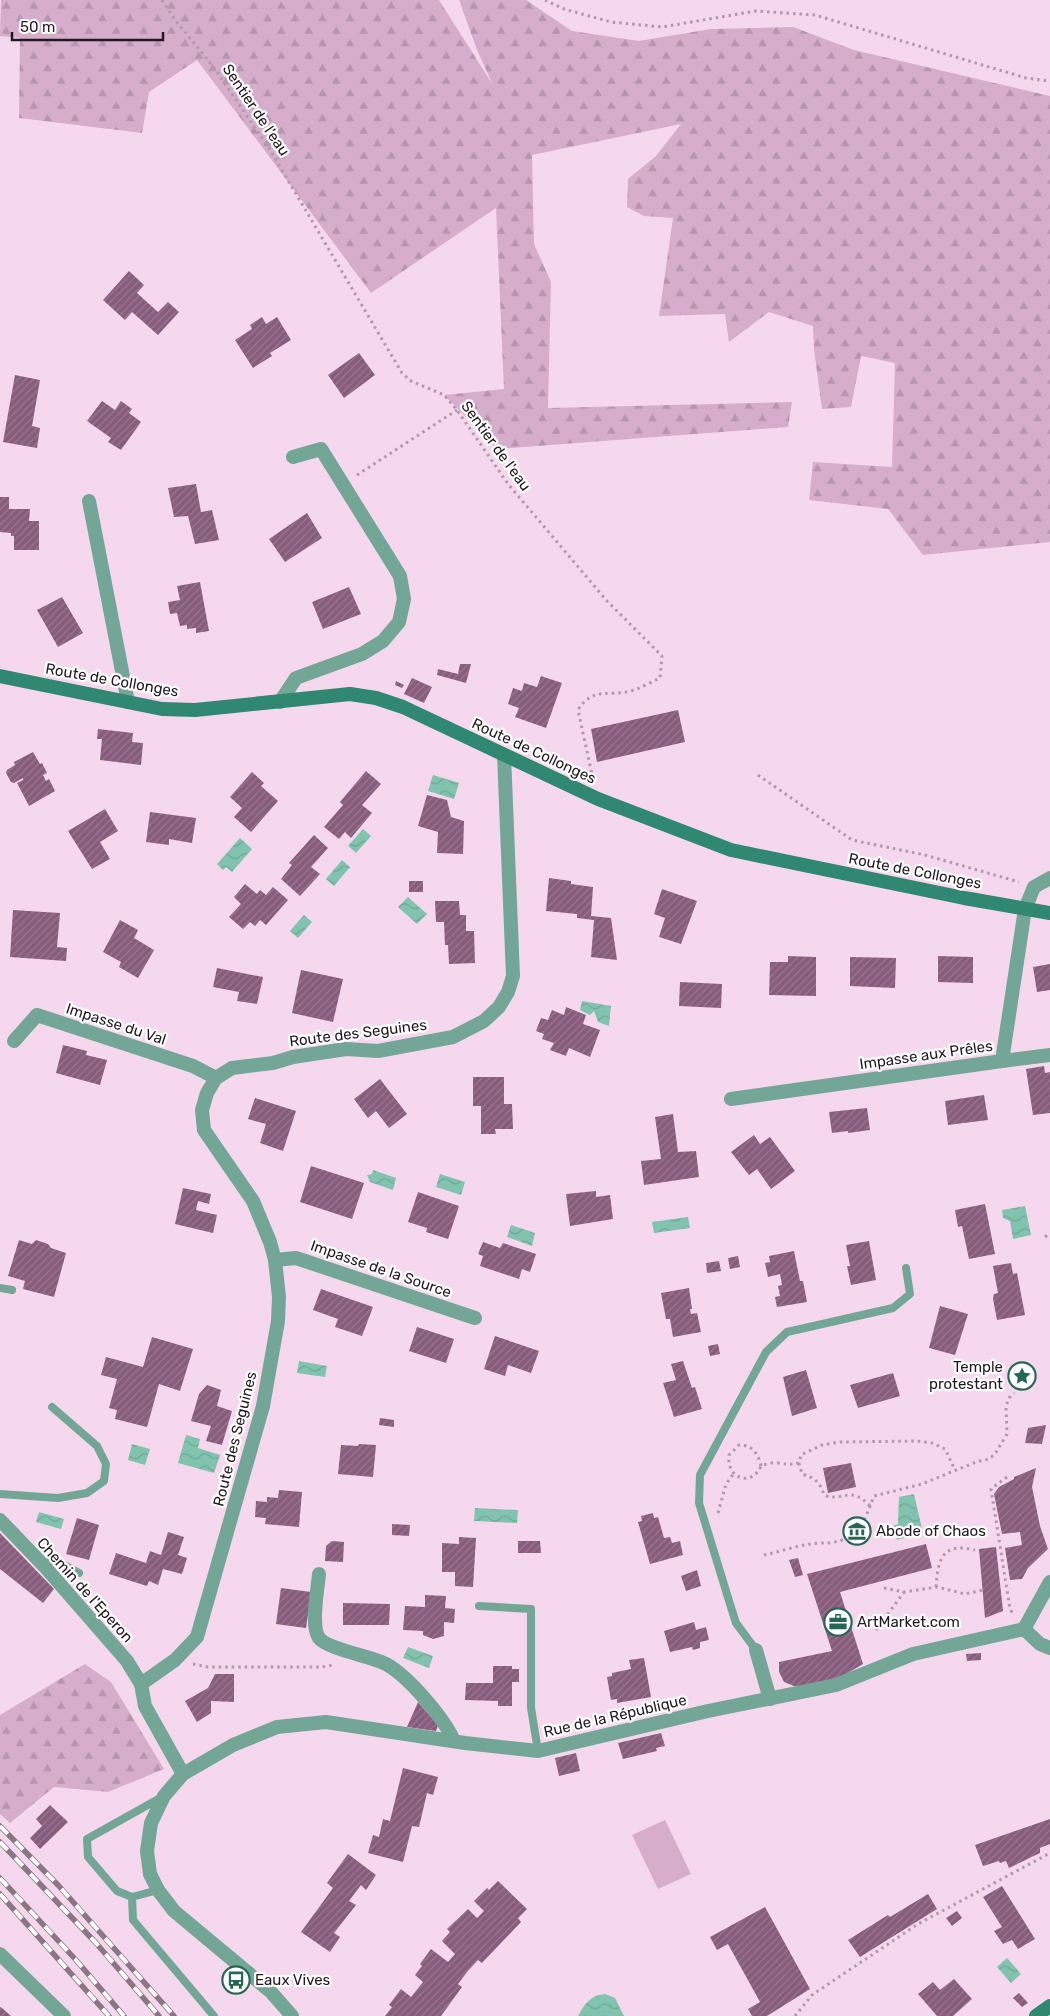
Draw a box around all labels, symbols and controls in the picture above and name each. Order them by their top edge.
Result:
scale bar [12,10,164,42]
text: 50 m [20,18,55,36]
street label: Sentier de l'eau [219,61,293,159]
street label: Sentier de l'eau [457,397,535,495]
street label: Route de Collonges [44,659,180,701]
street label: Route de Collonges [469,714,599,788]
street label: Route de Collonges [847,849,983,893]
street label: Impasse du Val [64,999,168,1049]
street label: Route des Seguines [288,1016,428,1050]
street label: Impasse aux Prêles [858,1037,994,1073]
street label: Impasse de la Source [308,1236,454,1302]
place label: Temple protestant [929,1358,1003,1393]
place icon: Temple protestant [1007,1361,1037,1391]
street label: Route des Seguines [210,1369,261,1508]
museum icon: Abode of Chaos [842,1516,872,1546]
place label: Abode of Chaos [876,1522,986,1540]
street label: Chemin de l'Eperon [33,1534,137,1646]
office icon: ArtMarket.com [823,1607,853,1637]
place label: ArtMarket.com [857,1613,960,1631]
street label: Rue de la République [542,1691,688,1741]
bus stop icon: Eaux Vives [221,1965,251,1995]
place label: Eaux Vives [255,1971,331,1989]

